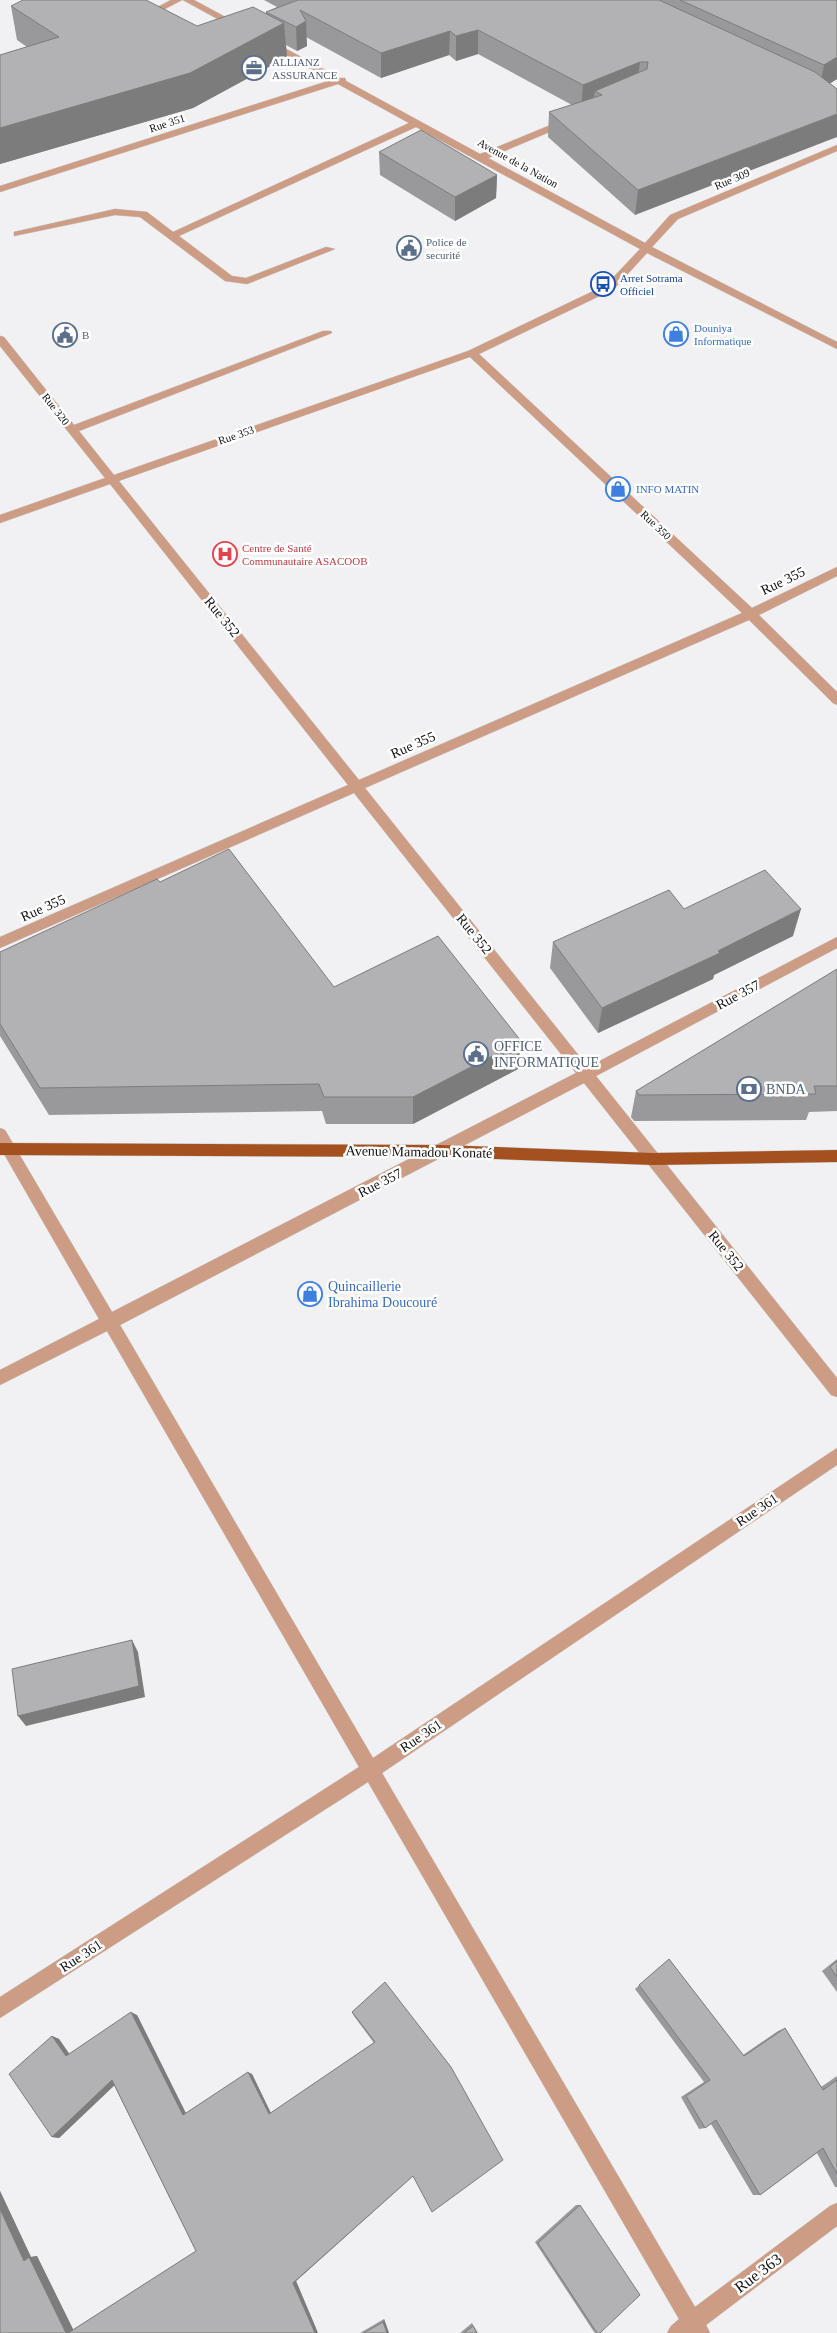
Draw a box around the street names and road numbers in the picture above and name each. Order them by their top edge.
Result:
street label: Rue 351 [148,112,186,134]
street label: Avenue de la Nation [476,136,561,190]
street label: Rue 309 [713,166,752,192]
street label: Rue 320 [40,391,72,428]
street label: Rue 353 [217,423,256,447]
street label: Rue 350 [638,508,674,542]
street label: Rue 355 [759,564,807,598]
street label: Rue 352 [201,594,243,640]
street label: Rue 355 [388,729,438,761]
street label: Rue 355 [18,892,68,924]
street label: Rue 352 [453,911,495,957]
street label: Rue 357 [714,977,762,1013]
street label: Avenue Mamadou Konaté [346,1143,492,1161]
street label: Rue 357 [356,1166,404,1200]
street label: Rue 352 [705,1228,747,1274]
street label: Rue 361 [733,1491,781,1529]
street label: Rue 361 [397,1717,445,1755]
street label: Rue 361 [57,1937,105,1975]
street label: Rue 363 [731,2250,785,2296]

